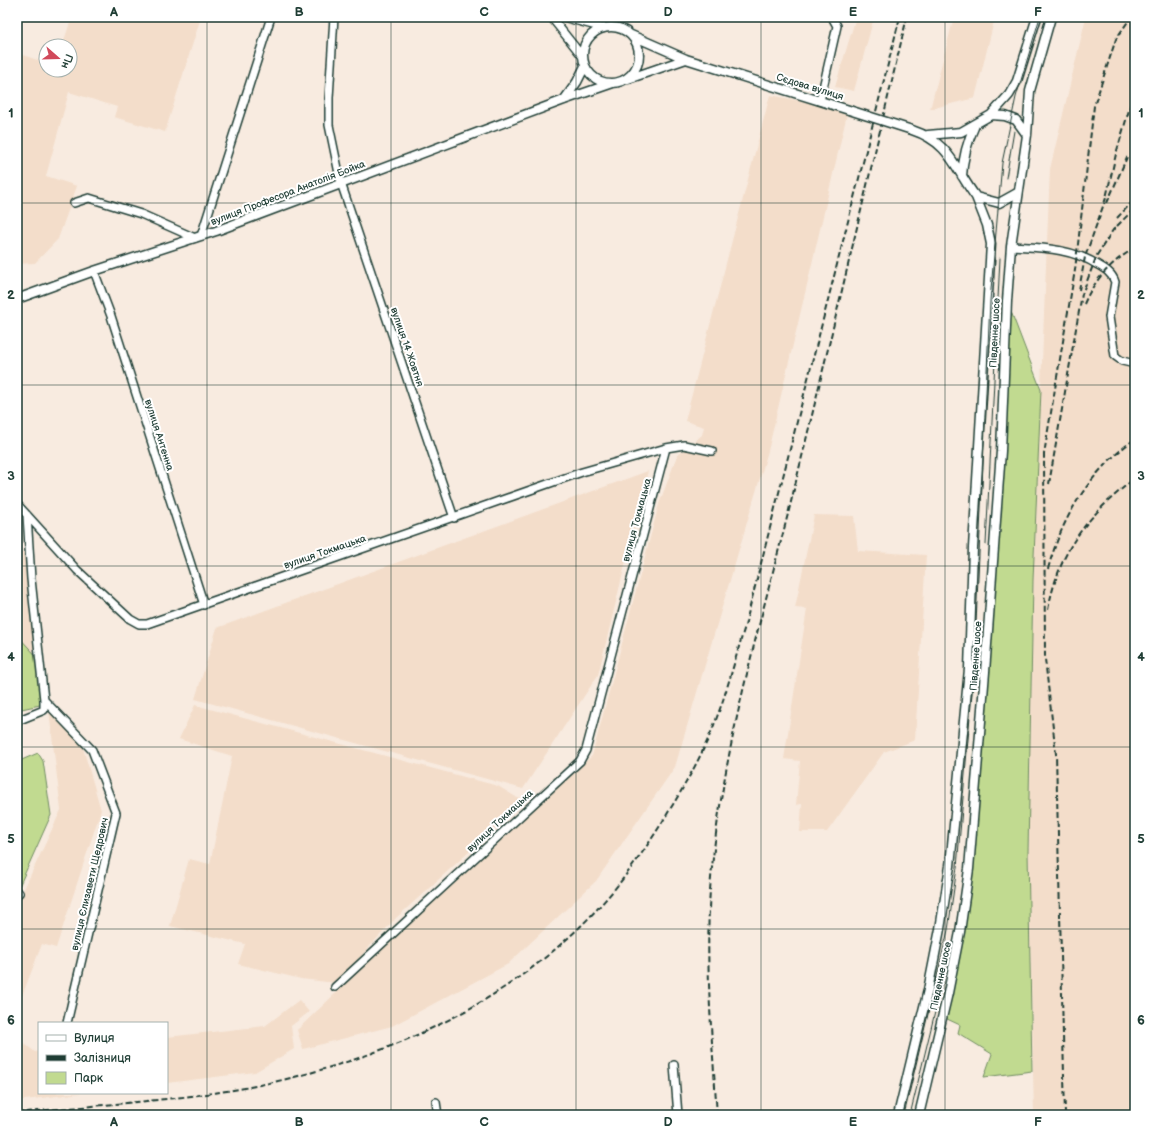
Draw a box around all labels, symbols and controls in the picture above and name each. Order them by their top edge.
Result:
text: A [109,4,118,20]
text: B [294,4,304,20]
text: C [479,4,489,20]
text: D [663,4,673,20]
text: E [849,4,858,20]
text: F [1034,4,1042,20]
north arrow [38,38,78,78]
text: Пн [58,52,76,70]
street label: Сєдова вулиця [775,71,845,103]
text: 1 [8,105,14,121]
text: 1 [1138,105,1144,121]
street label: вулиця Професора Анатолія Бойка [209,158,367,228]
text: 2 [7,287,15,303]
text: 2 [1137,287,1145,303]
street label: Південне шосе [987,297,1003,368]
street label: вулиця 14 Жовтня [388,306,426,389]
street label: вулиця Антенна [142,398,176,472]
text: 3 [7,468,15,484]
text: 3 [1137,468,1145,484]
street label: вулиця Токмацька [620,477,654,563]
street label: вулиця Токмацька [282,532,368,572]
street label: Південне шосе [968,620,984,691]
text: 4 [7,649,15,665]
text: 4 [1137,649,1145,665]
street label: вулиця Токмацька [464,787,536,855]
street label: вулиця Єлизавети Щедрович [69,816,111,952]
text: 5 [7,831,15,847]
text: 5 [1137,831,1145,847]
street label: Південне шосе [928,940,954,1011]
text: 6 [7,1012,15,1028]
text: 6 [1137,1012,1145,1028]
legend [38,1022,168,1094]
text: Вулиця [74,1031,115,1046]
text: Залізниця [74,1051,131,1066]
text: Парк [74,1071,104,1086]
text: A [109,1114,118,1130]
text: B [294,1114,304,1130]
text: C [479,1114,489,1130]
text: D [663,1114,673,1130]
text: E [849,1114,858,1130]
text: F [1034,1114,1042,1130]

